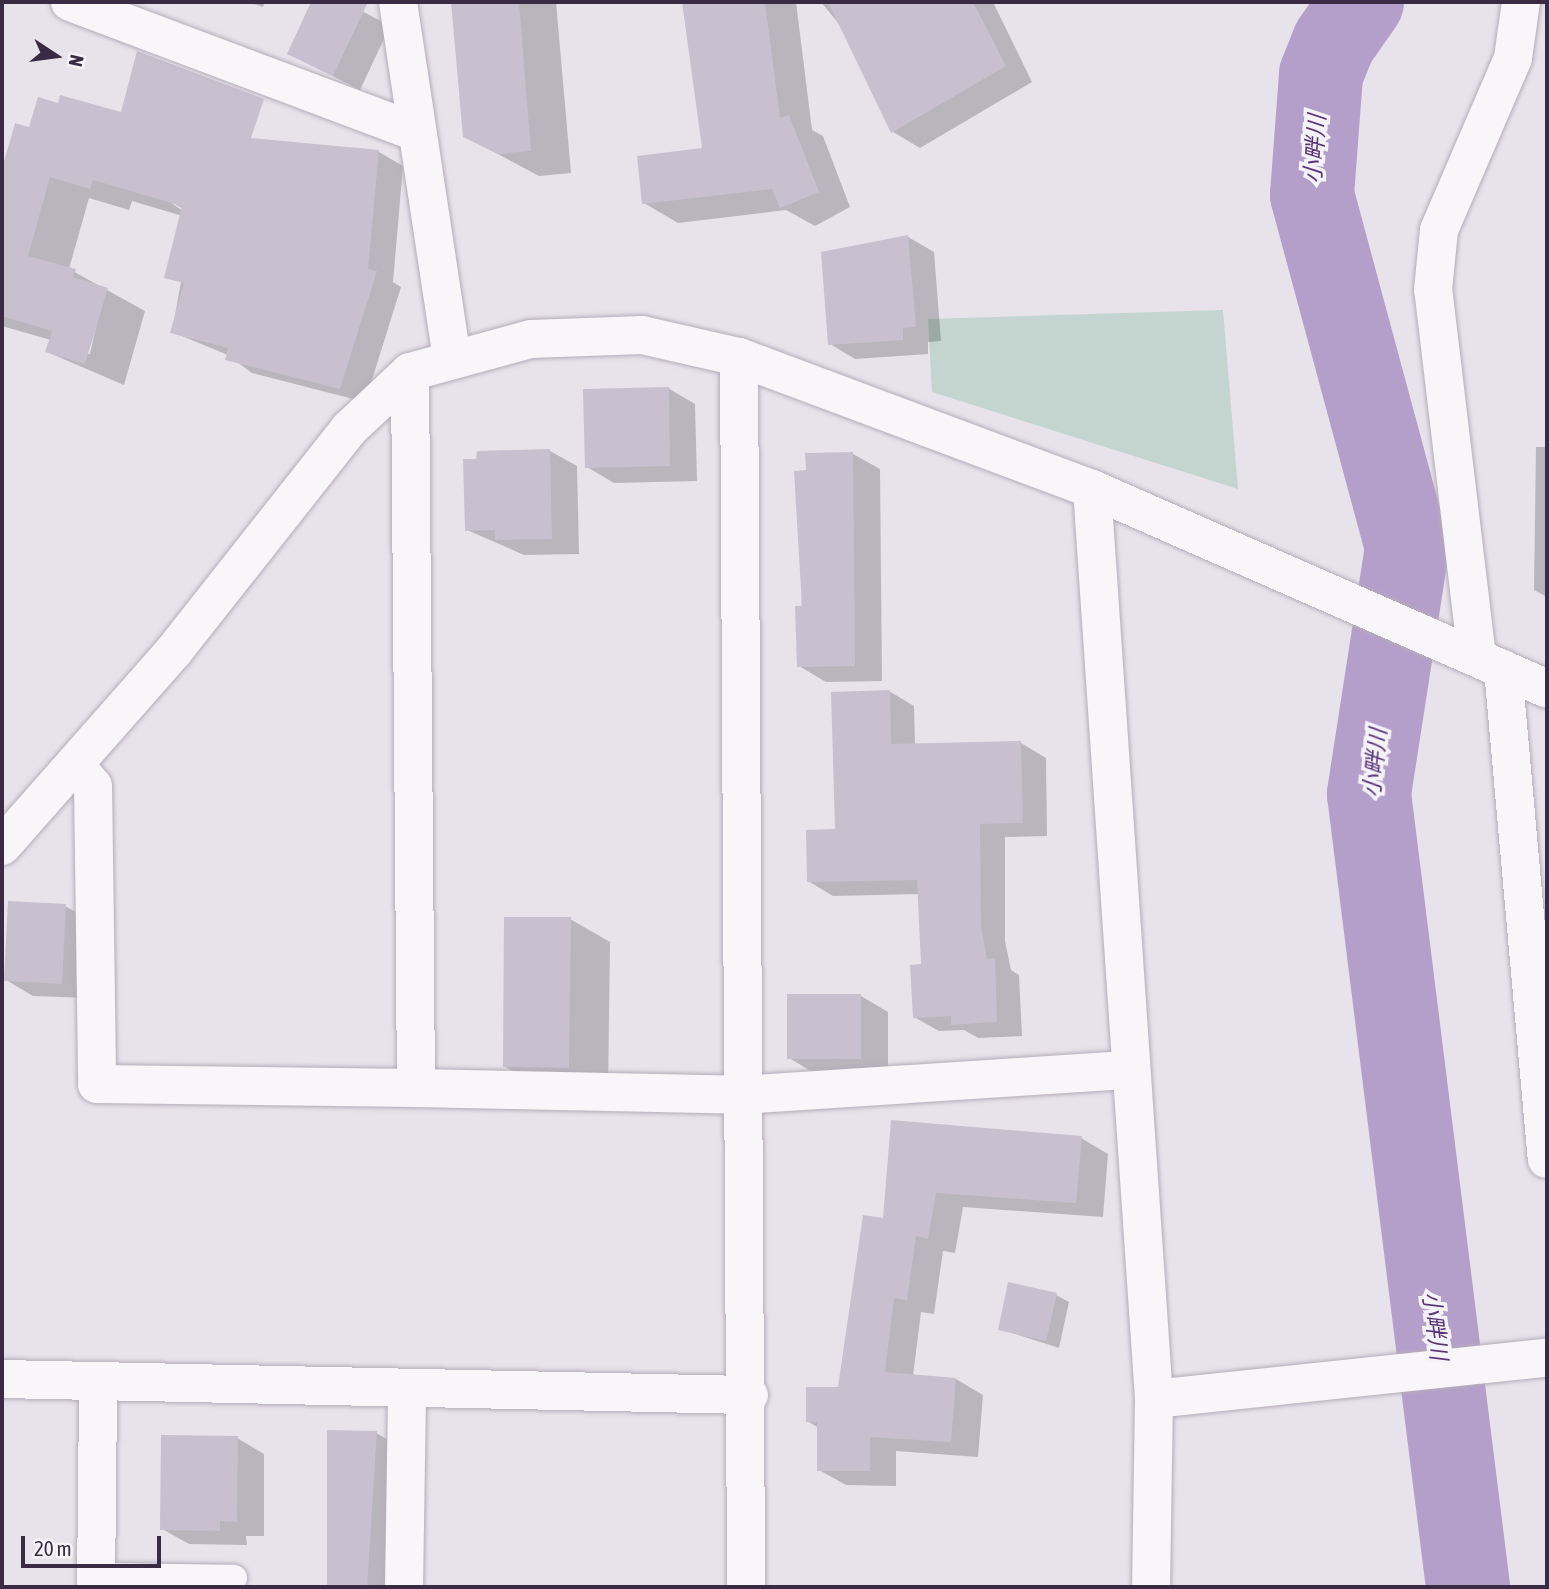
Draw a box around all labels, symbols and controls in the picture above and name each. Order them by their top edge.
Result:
north arrow [21,21,91,91]
text: N [64,53,88,69]
water label: 小畔川 [1299,114,1331,184]
water label: 小畔川 [1358,727,1392,799]
water label: 小畔川 [1417,1290,1453,1362]
scale bar [24,1522,164,1566]
text: 20 m [34,1536,72,1560]

